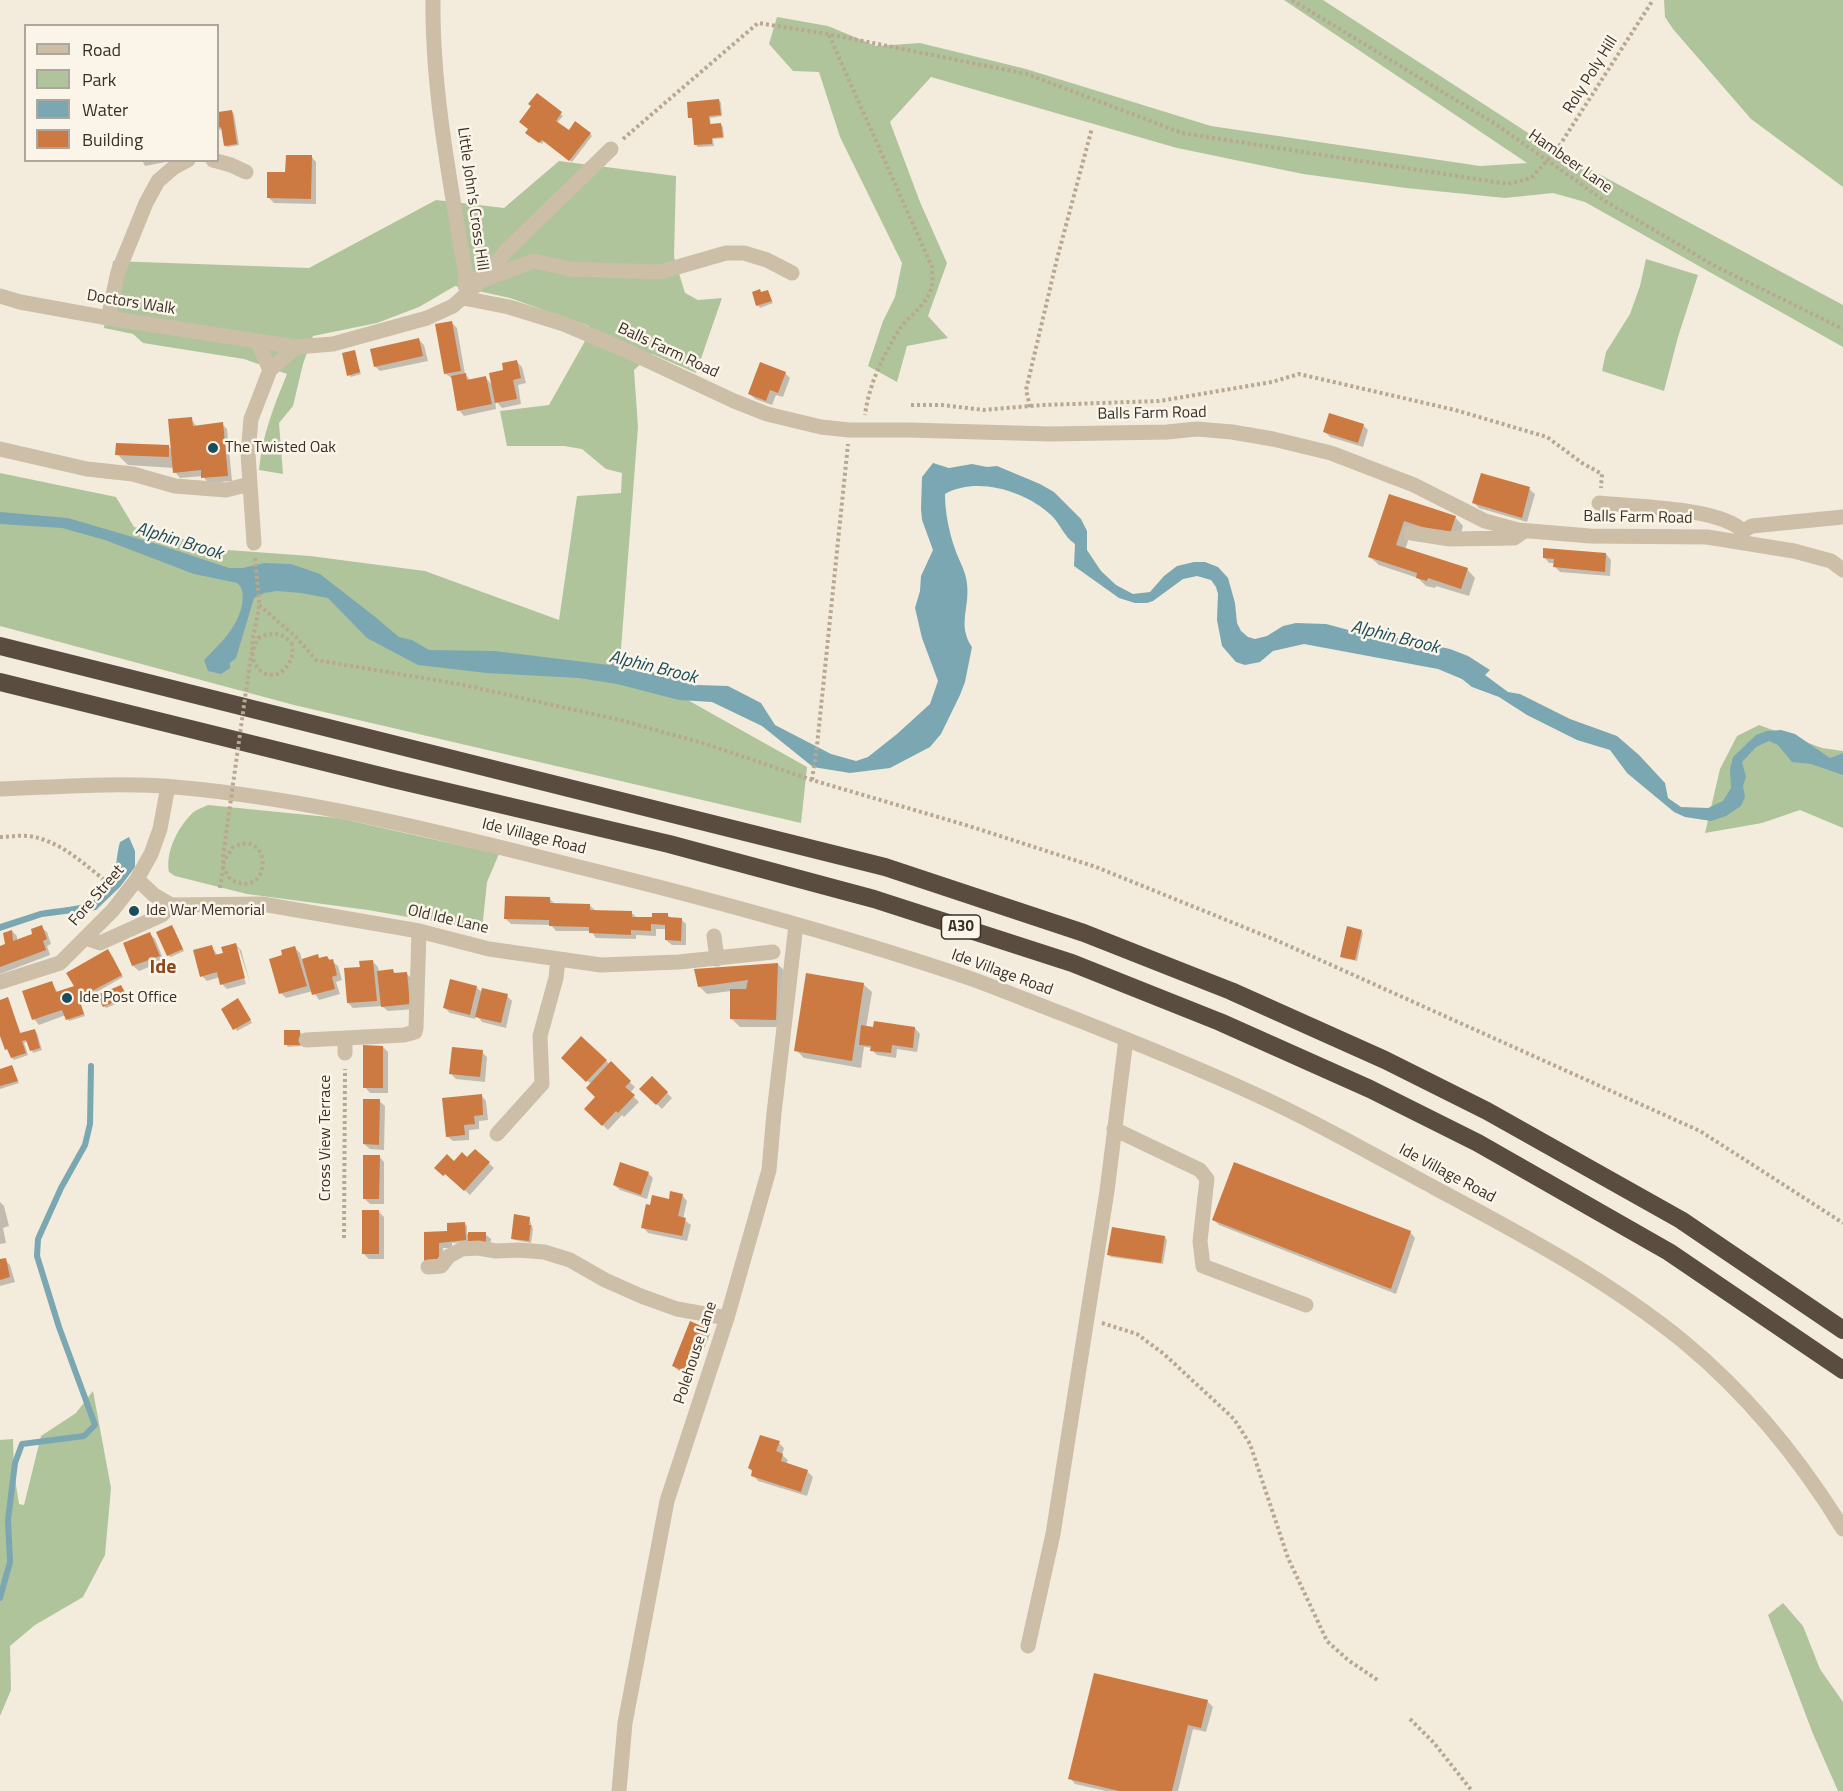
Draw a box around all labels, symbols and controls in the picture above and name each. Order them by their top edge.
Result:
legend [24,24,219,162]
street label: Roly Poly Hill [1560,33,1622,117]
text: Road [82,36,121,63]
text: Park [82,66,116,93]
text: Water [82,96,128,123]
text: Building [82,126,143,153]
street label: Little John's Cross Hill [452,126,492,272]
street label: Hambeer Lane [1524,126,1616,198]
street label: Doctors Walk [85,287,177,319]
street label: Balls Farm Road [614,319,722,383]
street label: Balls Farm Road [1097,403,1207,425]
place label: The Twisted Oak [225,438,336,458]
marker: The Twisted Oak [206,441,220,455]
street label: Balls Farm Road [1583,507,1693,529]
water label: Alphin Brook [133,519,225,565]
water label: Alphin Brook [1349,617,1441,659]
water label: Alphin Brook [607,647,699,689]
street label: Ide Village Road [480,815,588,859]
street label: Fore Street [65,861,129,931]
place label: Ide War Memorial [146,901,265,921]
street label: Old Ide Lane [406,901,490,939]
marker: Ide War Memorial [127,904,141,918]
road number: A30 [942,915,980,939]
street label: Ide Village Road [949,946,1055,1000]
district label: Ide [150,956,176,980]
place label: Ide Post Office [79,988,177,1008]
marker: Ide Post Office [60,991,74,1005]
street label: Cross View Terrace [316,1075,336,1201]
street label: Ide Village Road [1395,1140,1499,1208]
street label: Polehouse Lane [670,1299,722,1407]

